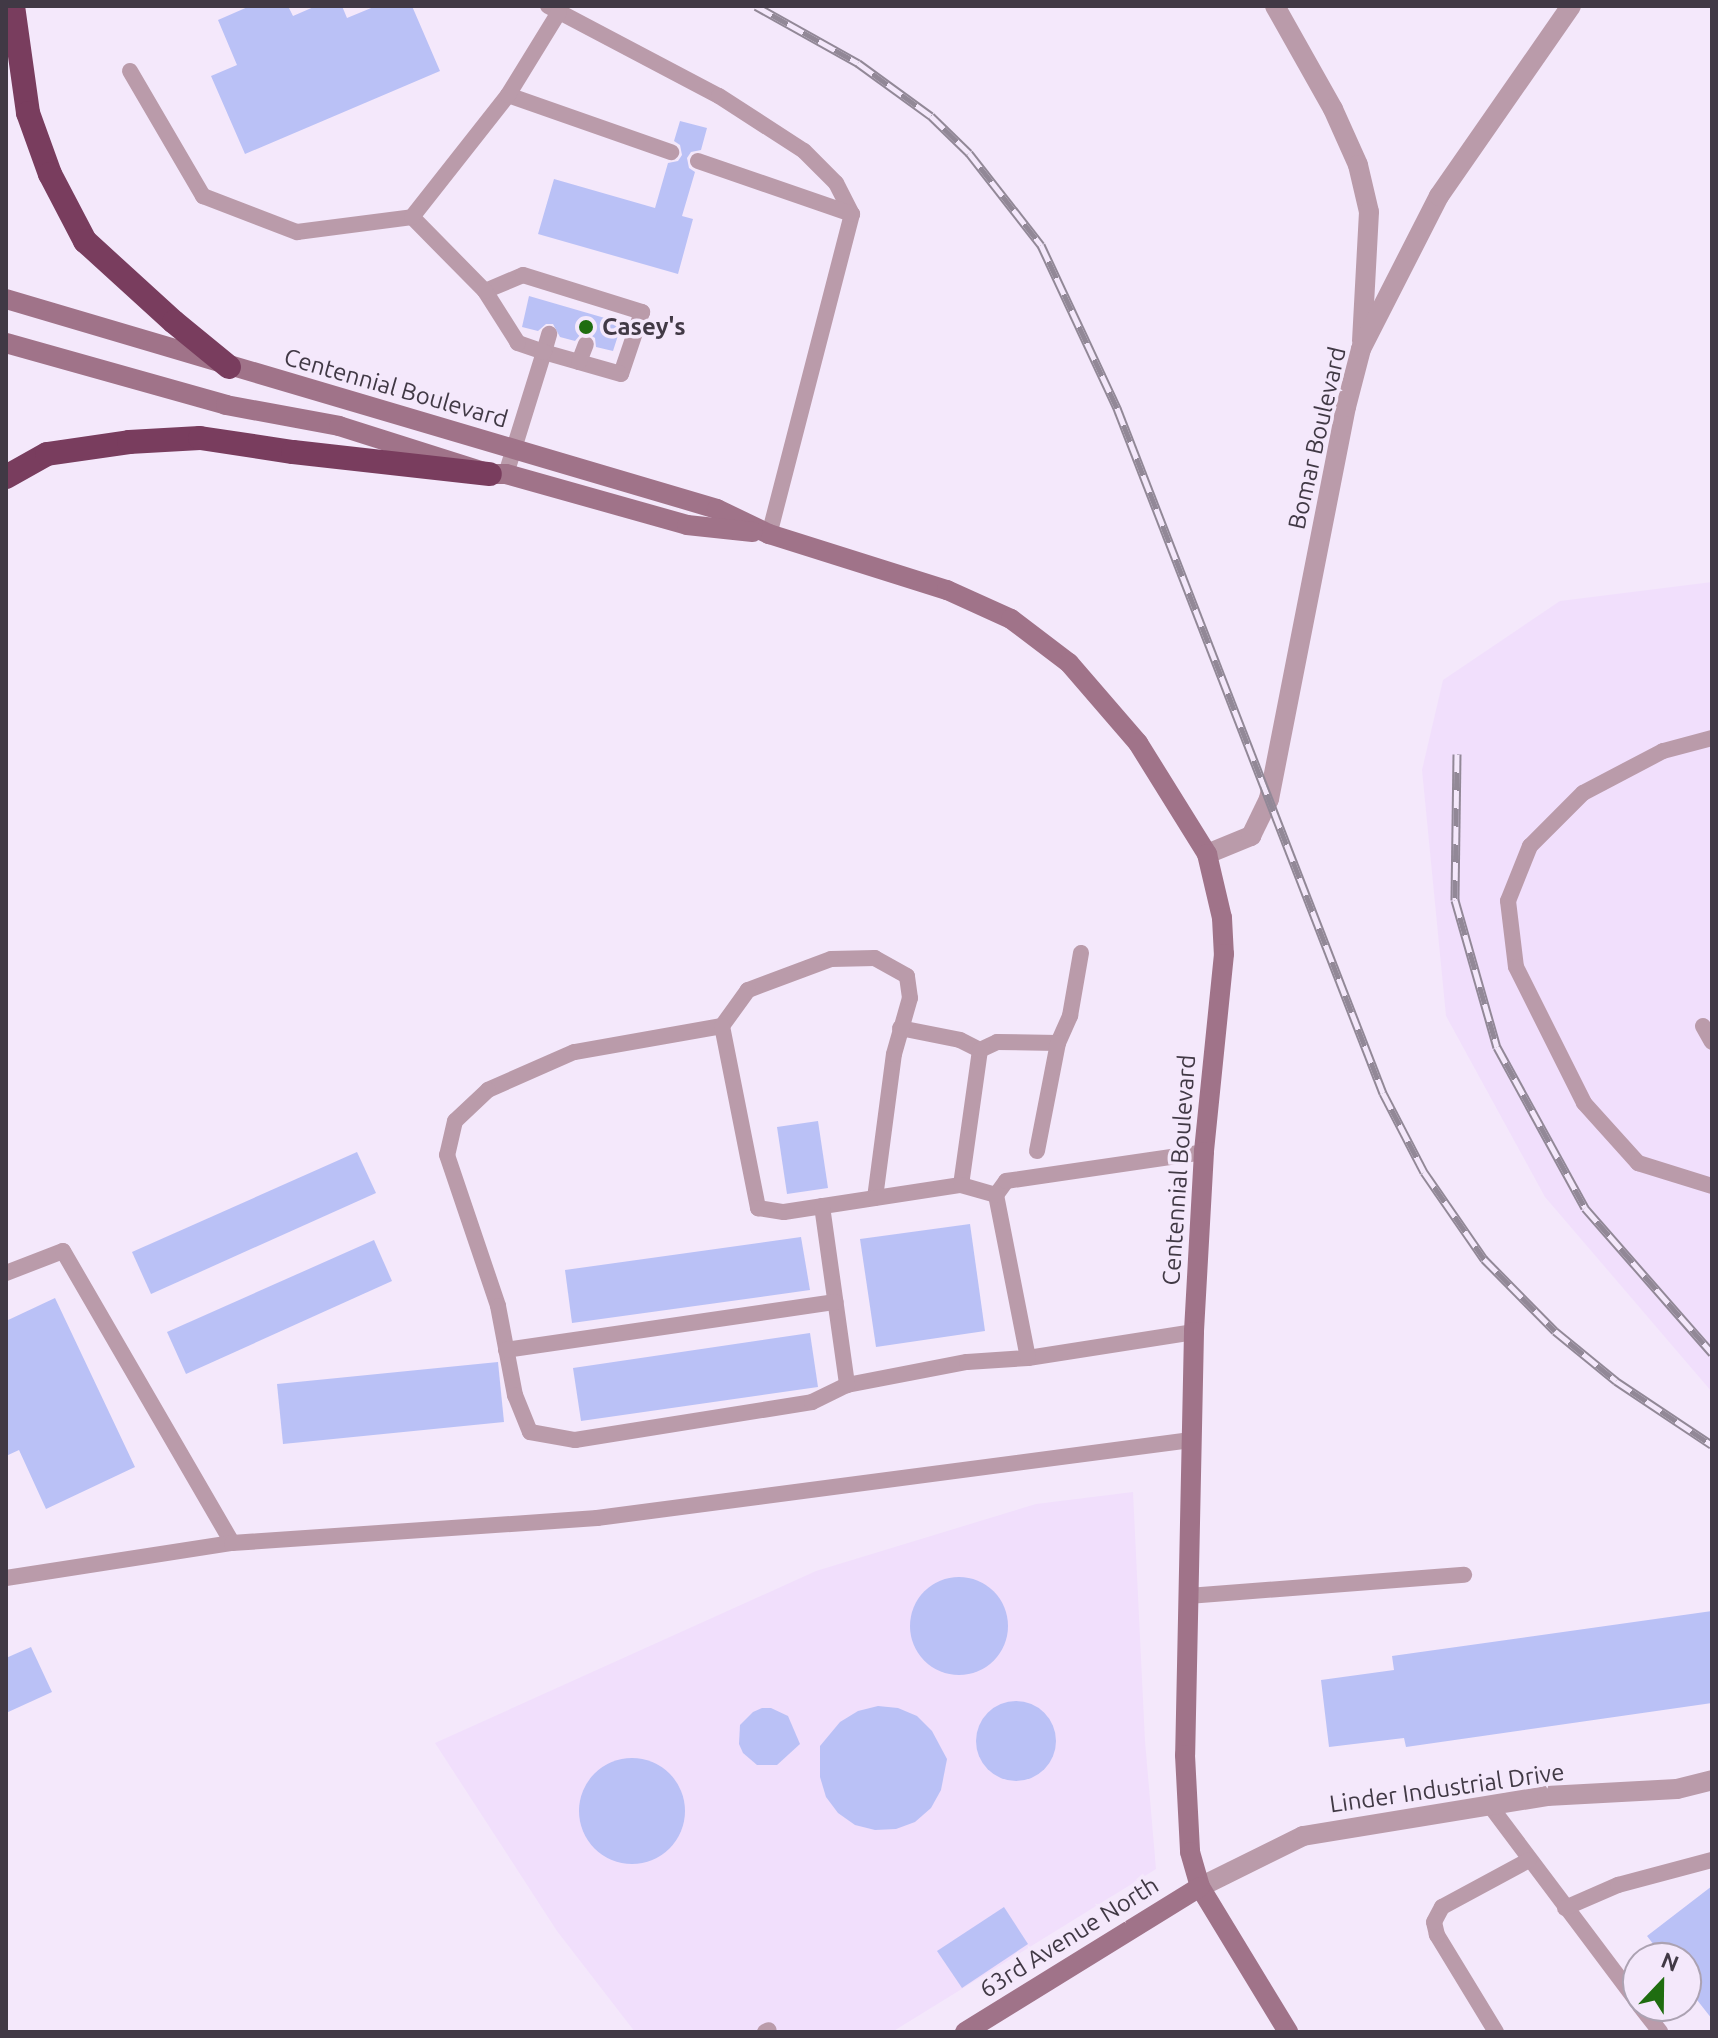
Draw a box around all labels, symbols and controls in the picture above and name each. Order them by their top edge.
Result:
place label: Casey's [602,313,686,341]
marker: Casey's [577,318,595,336]
street label: Centennial Boulevard [281,342,511,434]
street label: Bomar Boulevard [1282,344,1352,532]
street label: Centennial Boulevard [1157,1054,1201,1286]
street label: Linder Industrial Drive [1328,1757,1566,1819]
street label: 63rd Avenue North [974,1870,1164,2004]
north arrow [1622,1942,1702,2022]
text: N [1658,1946,1683,1976]

